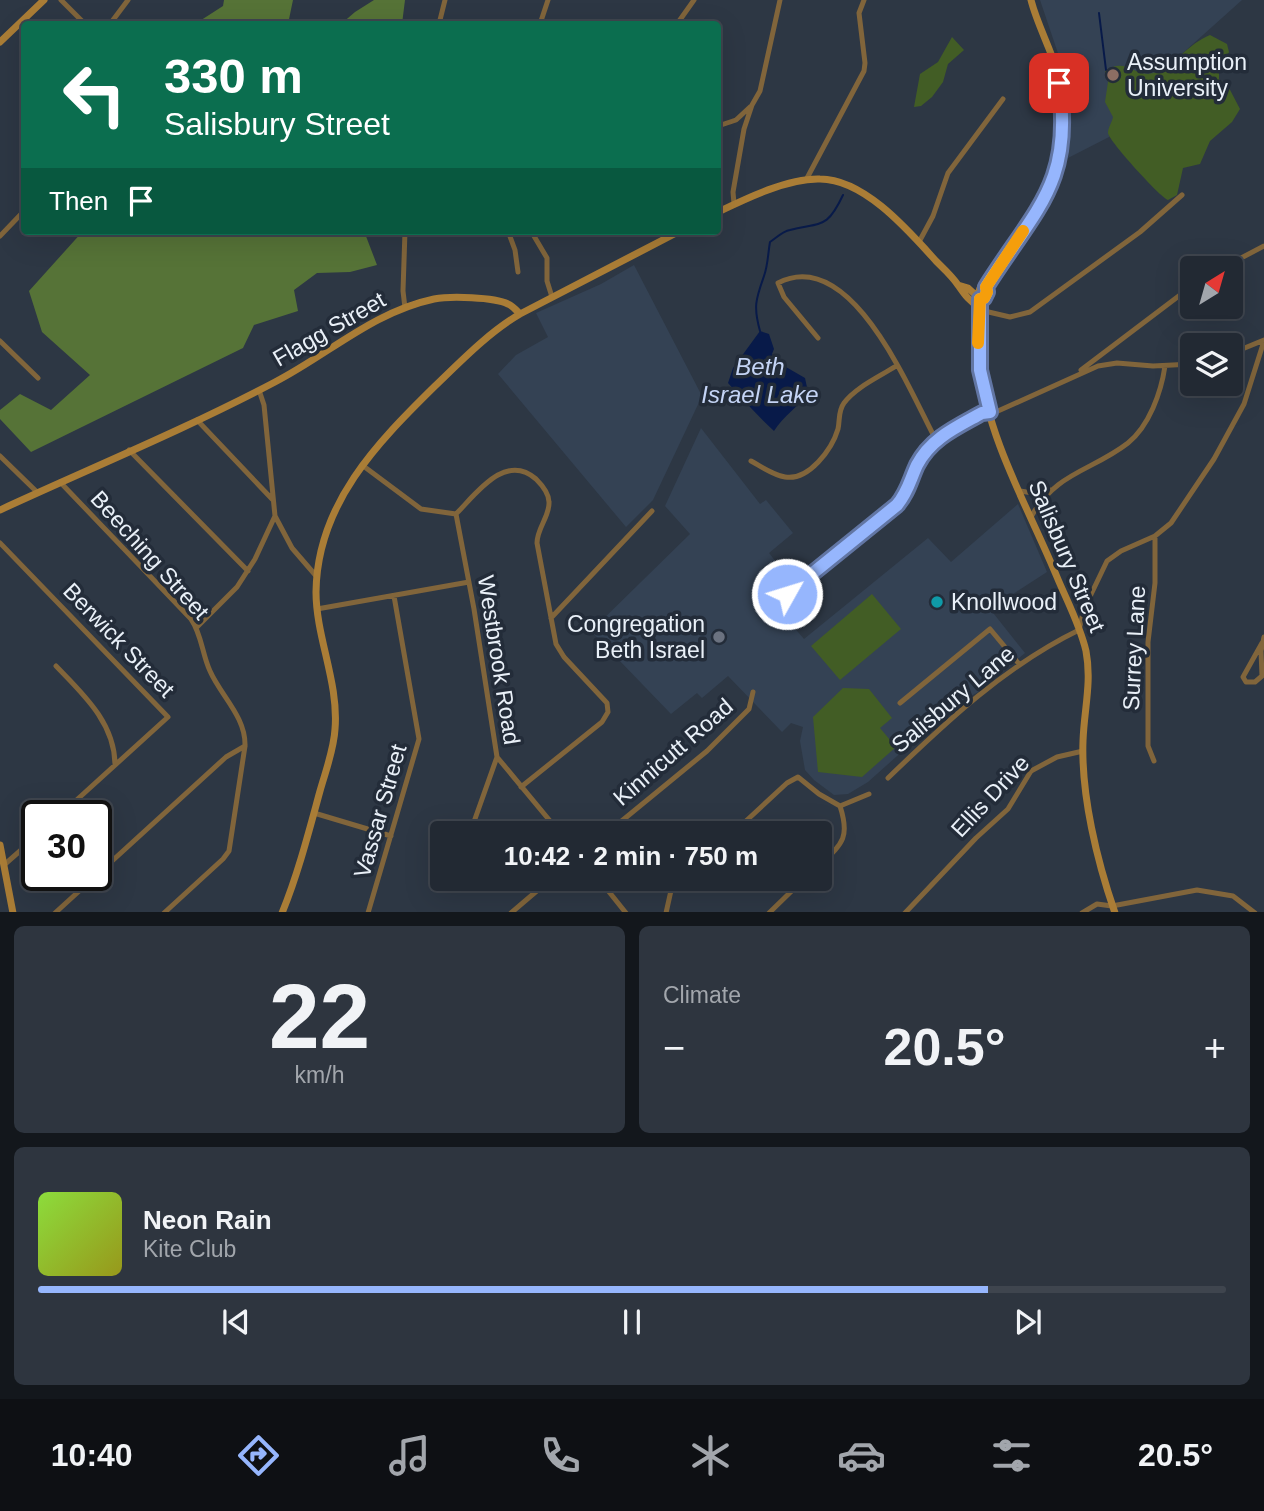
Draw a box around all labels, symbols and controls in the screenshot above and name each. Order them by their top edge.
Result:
icon: left [49,49,140,140]
text: 330 m [164,49,303,103]
place label: Assumption University [1127,49,1247,101]
pin [1029,53,1089,113]
icon: arrive [1040,64,1078,102]
marker: Assumption University [1105,67,1121,83]
text: Salisbury Street [164,106,390,142]
icon: arrive [122,182,160,220]
text: Then [49,186,108,216]
north arrow [1180,256,1242,318]
map controls [1180,256,1243,396]
street label: Flagg Street [268,286,390,372]
button: layers [1180,333,1243,396]
water label: Beth Israel Lake [701,353,819,408]
street label: Salisbury Street [1023,476,1111,636]
street label: Beeching Street [86,485,215,625]
position arrow [750,557,824,631]
street label: Westbrook Road [473,574,525,746]
street label: Berwick Street [58,578,180,703]
street label: Surrey Lane [1118,585,1150,711]
place label: Knollwood [951,589,1057,615]
marker: Knollwood [929,594,945,610]
place label: Congregation Beth Israel [567,611,705,663]
marker: Congregation Beth Israel [711,629,727,645]
street label: Salisbury Lane [886,640,1020,758]
street label: Kinnicutt Road [608,693,738,811]
street label: Vassar Street [349,741,412,881]
street label: Ellis Drive [946,750,1034,842]
speed limit sign: 30 [21,800,112,891]
text: 10:42 · 2 min · 750 m [504,841,758,871]
text: 22 [269,966,370,1067]
text: Climate [663,982,741,1008]
text: 20.5° [883,1018,1006,1076]
text: − [663,1027,685,1069]
text: + [1204,1027,1226,1069]
text: km/h [295,1062,344,1088]
text: Neon Rain [143,1205,272,1235]
text: Kite Club [143,1236,236,1262]
icon: previous [217,1303,255,1341]
icon: pause [613,1303,651,1341]
icon: next [1009,1303,1047,1341]
icon: directions [234,1431,283,1480]
icon: music [385,1431,434,1480]
icon: phone [536,1431,585,1480]
icon: climate [686,1431,735,1480]
icon: car [837,1431,886,1480]
icon: filters [987,1431,1036,1480]
text: 10:40 [51,1437,133,1473]
text: 20.5° [1138,1437,1213,1473]

